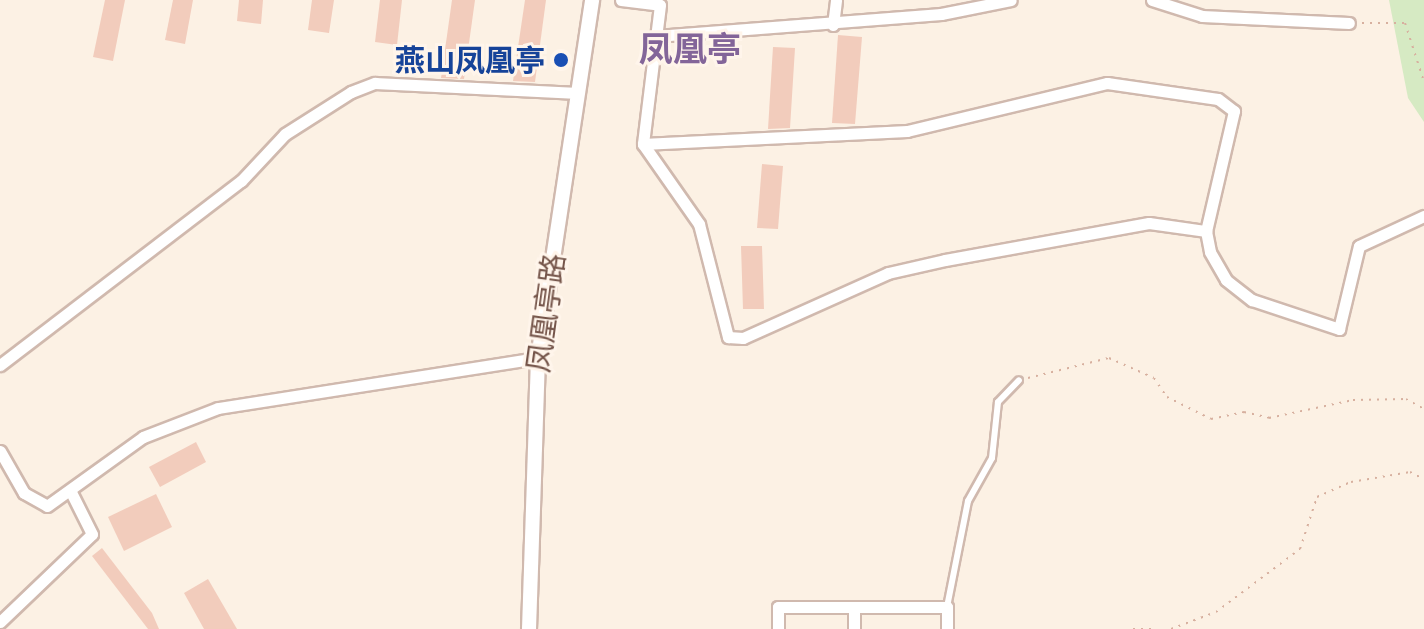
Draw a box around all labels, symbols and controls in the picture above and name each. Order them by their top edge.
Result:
district label: 凤凰亭 [639,29,741,69]
place label: 燕山凤凰亭 [395,42,545,78]
marker: 燕山凤凰亭 [552,51,570,69]
street label: 凤凰亭路 [520,251,572,375]

